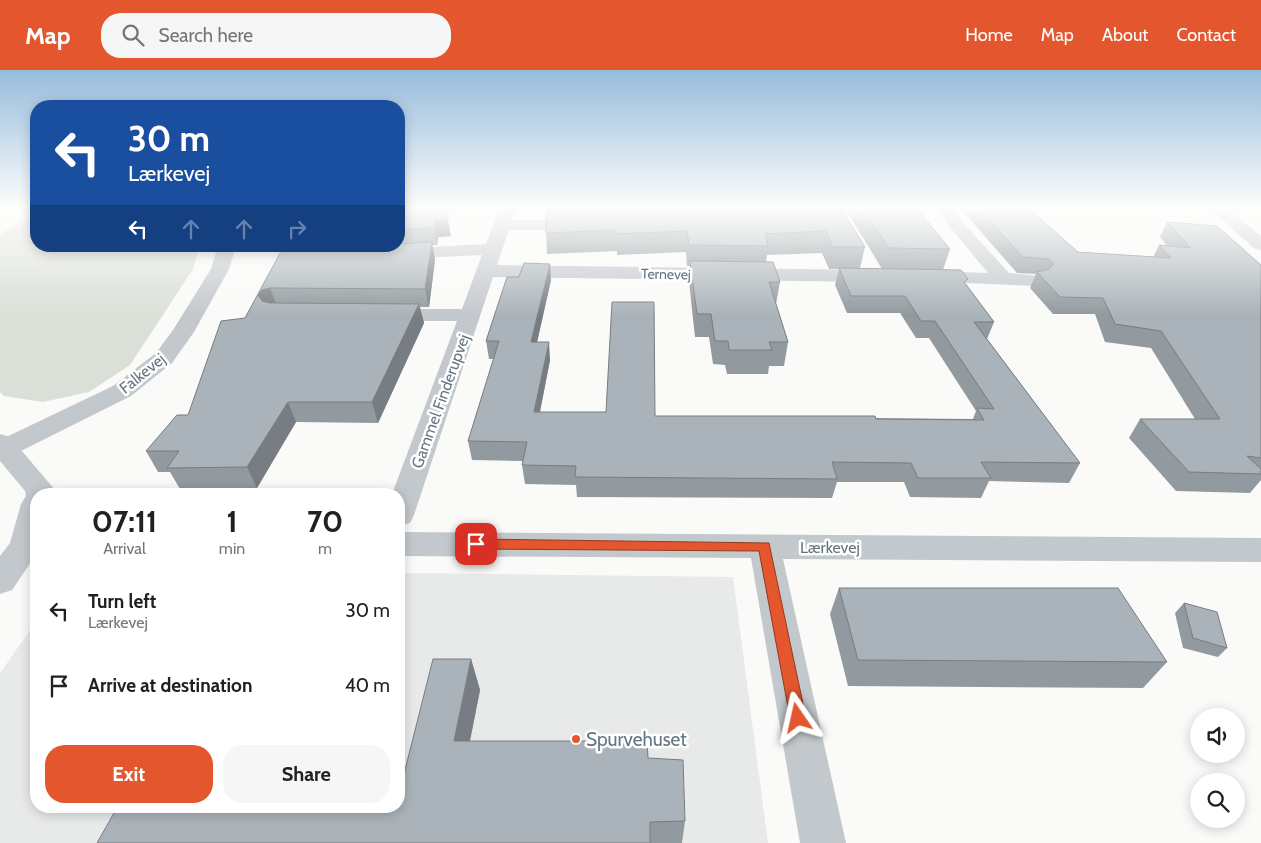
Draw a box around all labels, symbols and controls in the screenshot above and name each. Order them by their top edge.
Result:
search box [101,13,451,58]
text: Map [25,21,71,50]
icon: search [119,21,147,49]
text: Search here [159,24,253,47]
text: Home [965,24,1013,46]
text: Map [1041,24,1074,46]
text: About [1102,24,1148,46]
text: Contact [1176,24,1236,46]
text: 30 m [128,117,210,160]
icon: left [45,120,110,185]
text: Lærkevej [128,160,210,187]
icon: left [124,215,152,243]
icon: ahead [177,215,205,243]
icon: ahead [230,215,258,243]
icon: right [283,215,311,243]
street label: Ternevej [641,265,691,283]
street label: Gammel Finderupvej [407,332,474,471]
street label: Falkevej [116,349,169,398]
text: 07:11 [92,503,157,540]
text: 1 [226,503,238,540]
text: 70 [307,503,343,540]
pin [455,523,497,565]
icon: arrive [462,530,490,558]
street label: Lærkevej [800,538,860,557]
text: Arrival [103,539,146,558]
text: min [219,539,245,558]
text: m [318,539,332,558]
text: Turn left [88,590,156,613]
icon: left [45,597,73,625]
text: 30 m [346,599,390,622]
text: Lærkevej [88,613,148,632]
icon: arrive [45,672,73,700]
text: Arrive at destination [88,674,252,697]
text: 40 m [345,674,390,697]
position arrow [771,691,823,743]
map controls [1190,708,1245,828]
button: sound [1190,708,1245,763]
place label: Spurvehuset [586,728,687,751]
marker: Spurvehuset [570,733,582,745]
button: Exit [45,745,213,803]
button: Share [223,745,390,803]
button: search [1190,773,1245,828]

